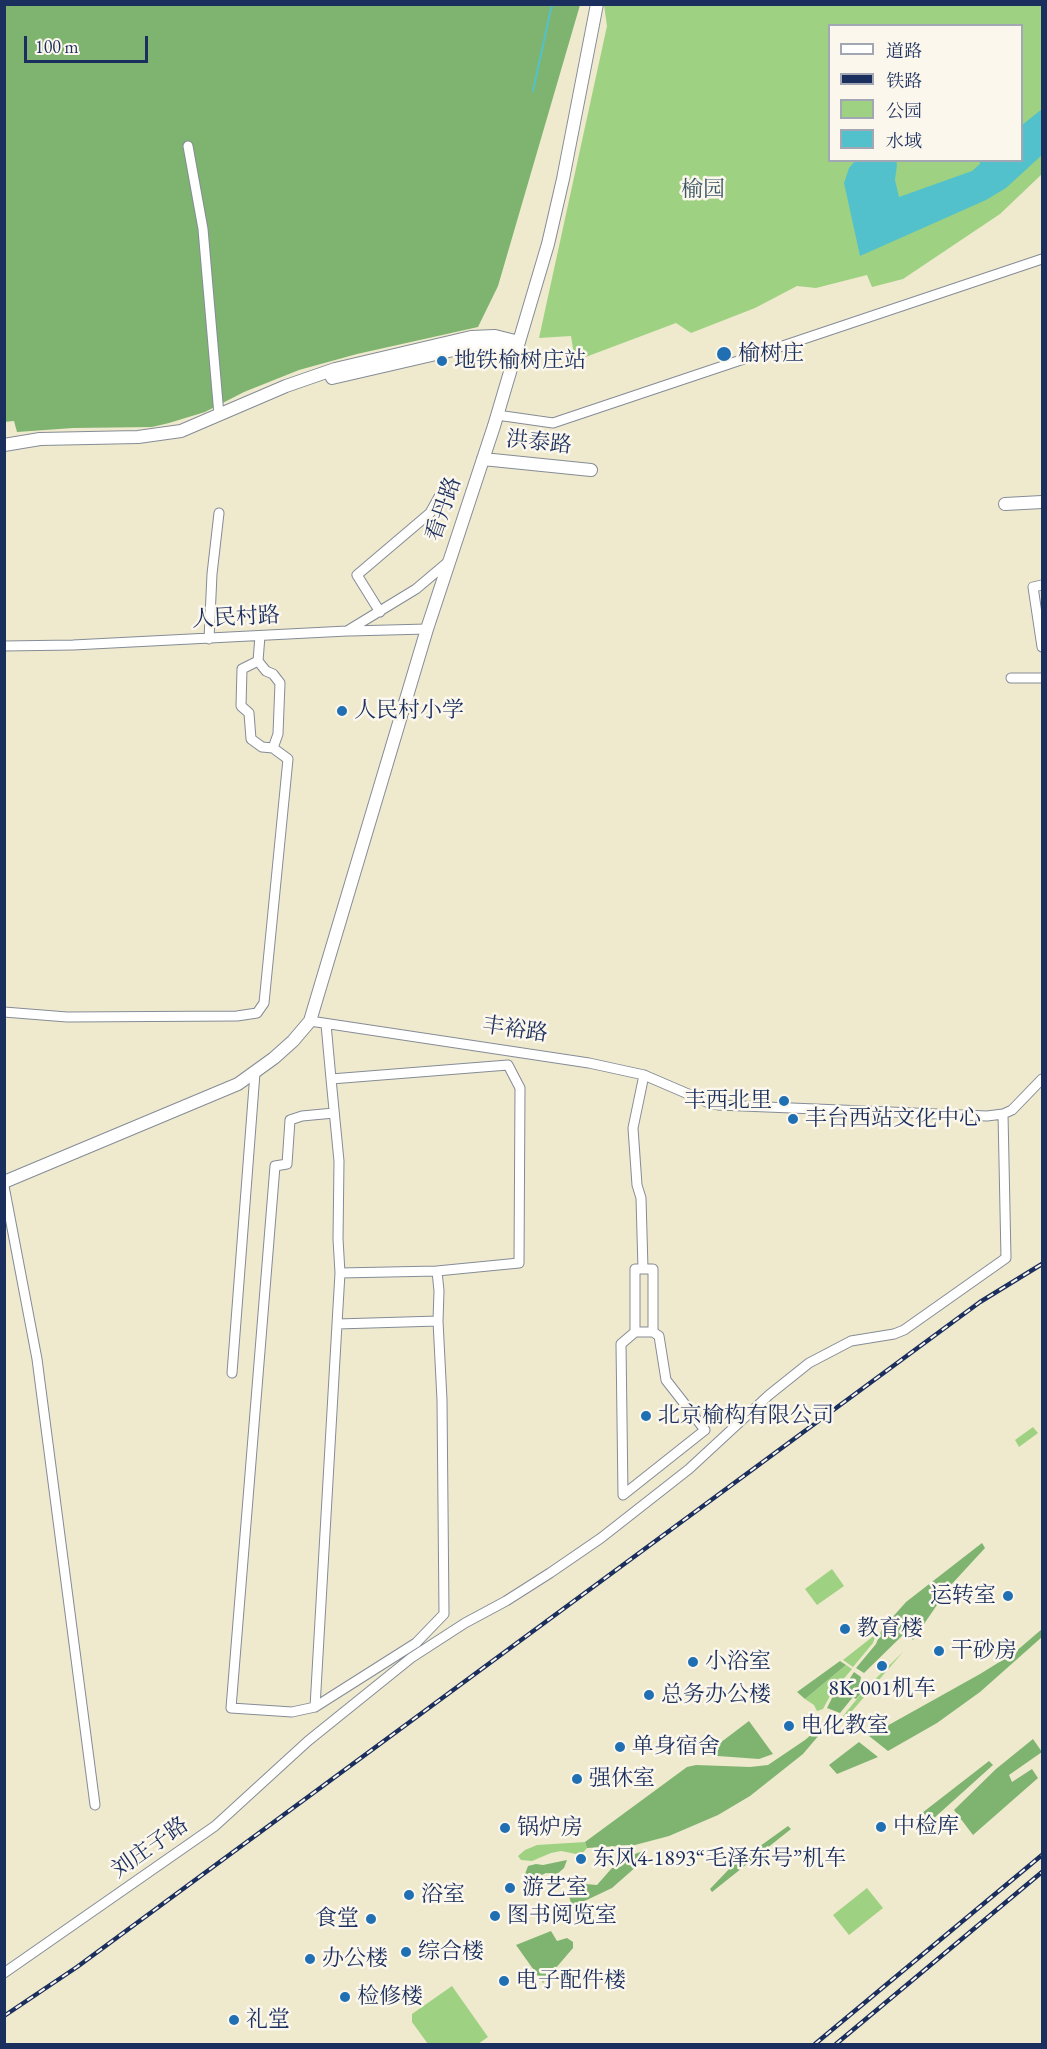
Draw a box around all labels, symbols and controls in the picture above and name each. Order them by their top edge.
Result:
scale bar [27,24,152,62]
legend [828,24,1023,162]
text: 100 m [35,35,79,58]
text: 道路 [886,39,922,62]
text: 铁路 [886,69,922,92]
text: 公园 [886,99,922,122]
text: 水域 [886,129,922,152]
park label: 榆园 [681,177,725,203]
place label: 榆树庄 [738,341,804,367]
marker: 榆树庄 [715,345,733,363]
place label: 地铁榆树庄站 [454,348,586,374]
marker: 地铁榆树庄站 [435,354,449,368]
street label: 洪泰路 [505,426,573,460]
street label: 看丹路 [421,474,467,544]
street label: 人民村路 [191,603,281,633]
place label: 人民村小学 [354,698,464,724]
marker: 人民村小学 [335,704,349,718]
street label: 丰裕路 [480,1012,550,1048]
place label: 丰西北里 [684,1088,772,1114]
marker: 丰西北里 [777,1094,791,1108]
place label: 丰台西站文化中心 [805,1106,981,1132]
marker: 丰台西站文化中心 [786,1112,800,1126]
place label: 北京榆构有限公司 [658,1403,834,1429]
marker: 北京榆构有限公司 [639,1409,653,1423]
place label: 运转室 [930,1583,996,1609]
marker: 运转室 [1001,1589,1015,1603]
place label: 教育楼 [857,1616,923,1642]
marker: 教育楼 [838,1622,852,1636]
place label: 干砂房 [951,1638,1017,1664]
marker: 干砂房 [932,1644,946,1658]
place label: 小浴室 [705,1649,771,1675]
marker: 小浴室 [686,1655,700,1669]
marker: 8K-001机车 [875,1659,889,1673]
place label: 8K-001机车 [828,1676,936,1702]
place label: 总务办公楼 [661,1682,771,1708]
marker: 总务办公楼 [642,1688,656,1702]
place label: 电化教室 [801,1713,889,1739]
marker: 电化教室 [782,1719,796,1733]
place label: 单身宿舍 [632,1734,720,1760]
marker: 单身宿舍 [613,1740,627,1754]
place label: 强休室 [589,1766,655,1792]
marker: 强休室 [570,1772,584,1786]
street label: 刘庄子路 [106,1812,194,1884]
place label: 中检库 [893,1814,959,1840]
place label: 锅炉房 [517,1815,583,1841]
marker: 中检库 [874,1820,888,1834]
marker: 锅炉房 [498,1821,512,1835]
place label: 东风4-1893“毛泽东号”机车 [593,1846,846,1872]
marker: 东风4-1893“毛泽东号”机车 [574,1852,588,1866]
place label: 游艺室 [522,1875,588,1901]
marker: 游艺室 [503,1881,517,1895]
place label: 浴室 [421,1882,465,1908]
marker: 浴室 [402,1888,416,1902]
place label: 图书阅览室 [507,1903,617,1929]
place label: 食堂 [315,1906,359,1932]
marker: 图书阅览室 [488,1909,502,1923]
marker: 食堂 [364,1912,378,1926]
place label: 综合楼 [418,1939,484,1965]
marker: 综合楼 [399,1945,413,1959]
place label: 办公楼 [322,1946,388,1972]
marker: 办公楼 [303,1952,317,1966]
place label: 电子配件楼 [516,1968,626,1994]
marker: 电子配件楼 [497,1974,511,1988]
place label: 检修楼 [357,1984,423,2010]
marker: 检修楼 [338,1990,352,2004]
place label: 礼堂 [246,2007,290,2033]
marker: 礼堂 [227,2013,241,2027]

